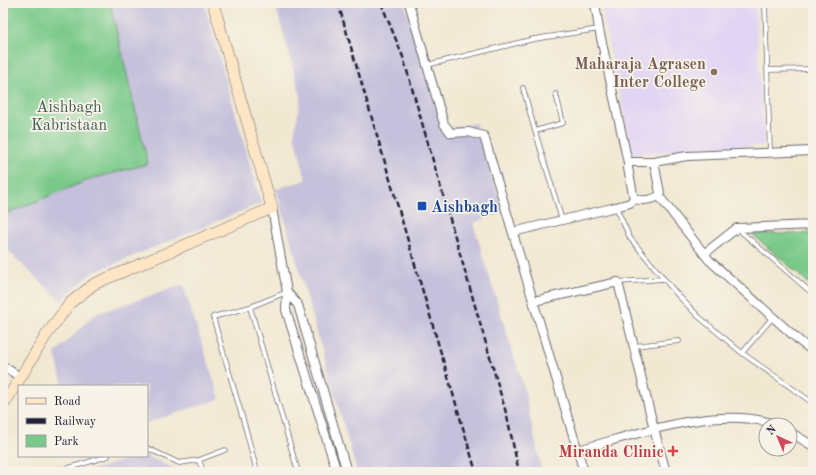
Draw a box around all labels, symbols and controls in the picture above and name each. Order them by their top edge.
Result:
place label: Maharaja Agrasen Inter College [574,57,706,91]
marker: Maharaja Agrasen Inter College [709,67,719,77]
park label: Aishbagh Kabristaan [31,100,107,134]
marker: Aishbagh [416,200,428,212]
place label: Aishbagh [431,200,498,216]
legend [18,385,148,457]
text: Road [54,396,81,408]
text: Railway [54,416,97,428]
north arrow [758,417,798,457]
text: N [765,424,779,438]
text: Park [54,436,79,448]
place label: Miranda Clinic [558,445,664,461]
marker: Miranda Clinic [667,445,679,457]

